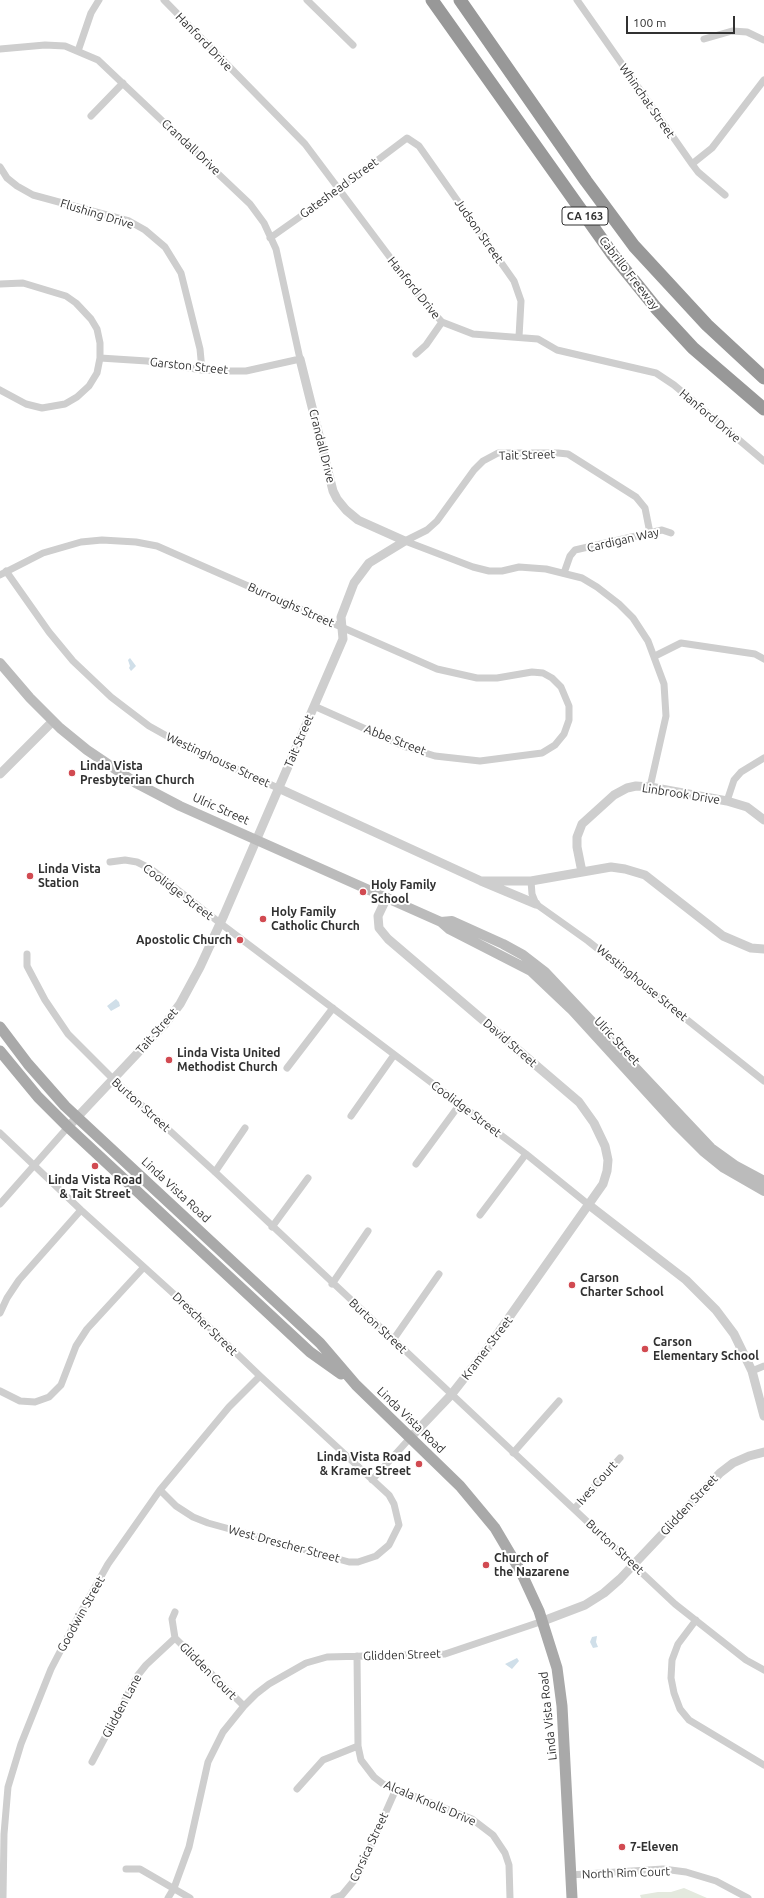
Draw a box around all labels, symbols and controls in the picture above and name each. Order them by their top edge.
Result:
scale bar [628,8,737,34]
street label: Hanford Drive [173,10,235,74]
text: 100 m [633,16,666,29]
street label: Whinchat Street [616,61,678,141]
street label: Crandall Drive [158,116,224,178]
street label: Gateshead Street [297,155,381,221]
street label: Flushing Drive [58,196,136,232]
street label: Judson Street [452,196,506,266]
road number: CA 163 [562,207,608,225]
street label: Cabrillo Freeway [596,233,662,313]
street label: Hanford Drive [385,254,443,322]
street label: Garston Street [149,355,229,377]
street label: Hanford Drive [676,386,744,446]
street label: Crandall Drive [306,408,338,484]
street label: Tait Street [499,447,555,463]
street label: Cardigan Way [586,525,660,555]
street label: Burroughs Street [246,580,336,630]
street label: Tait Street [281,712,317,770]
street label: Abbe Street [362,722,428,758]
street label: Westinghouse Street [164,730,272,790]
place label: Linda Vista Presbyterian Church [80,759,194,787]
marker: Linda Vista Presbyterian Church [67,768,77,778]
street label: Linbrook Drive [641,781,721,807]
street label: Ulric Street [190,790,252,828]
street label: Coolidge Street [140,861,216,923]
place label: Linda Vista Station [38,862,101,890]
marker: Linda Vista Station [25,871,35,881]
place label: Holy Family School [371,878,436,906]
marker: Holy Family School [358,887,368,897]
place label: Holy Family Catholic Church [271,905,360,933]
marker: Holy Family Catholic Church [258,914,268,924]
place label: Apostolic Church [136,933,232,947]
marker: Apostolic Church [235,935,245,945]
street label: Westinghouse Street [594,942,690,1024]
street label: Tait Street [133,1005,181,1057]
street label: Ulric Street [591,1014,643,1068]
street label: David Street [480,1016,540,1070]
place label: Linda Vista United Methodist Church [177,1046,280,1074]
marker: Linda Vista United Methodist Church [164,1055,174,1065]
street label: Burton Street [109,1075,173,1135]
street label: Coolidge Street [428,1078,504,1140]
street label: Linda Vista Road [138,1154,214,1226]
marker: Linda Vista Road & Tait Street [90,1161,100,1171]
place label: Linda Vista Road & Tait Street [48,1173,142,1201]
place label: Carson Charter School [580,1271,664,1299]
marker: Carson Charter School [567,1280,577,1290]
street label: Drescher Street [170,1289,240,1359]
street label: Burton Street [346,1296,410,1356]
street label: Kramer Street [458,1313,516,1383]
place label: Carson Elementary School [653,1335,759,1363]
marker: Carson Elementary School [640,1344,650,1354]
street label: Linda Vista Road [374,1384,448,1456]
place label: Linda Vista Road & Kramer Street [317,1450,411,1478]
street label: Ives Court [574,1458,620,1508]
marker: Linda Vista Road & Kramer Street [414,1459,424,1469]
street label: Glidden Street [657,1472,721,1538]
street label: Burton Street [583,1517,647,1577]
street label: West Drescher Street [227,1522,341,1566]
place label: Church of the Nazarene [494,1551,569,1579]
marker: Church of the Nazarene [481,1560,491,1570]
street label: Goodwin Street [54,1574,108,1654]
street label: Glidden Court [176,1639,240,1703]
street label: Glidden Street [363,1646,441,1664]
street label: Linda Vista Road [536,1671,560,1761]
street label: Glidden Lane [99,1672,145,1740]
street label: Alcala Knolls Drive [382,1777,478,1829]
street label: Corsica Street [347,1810,391,1884]
place label: 7-Eleven [630,1840,679,1854]
marker: 7-Eleven [617,1842,627,1852]
street label: North Rim Court [582,1864,670,1882]

